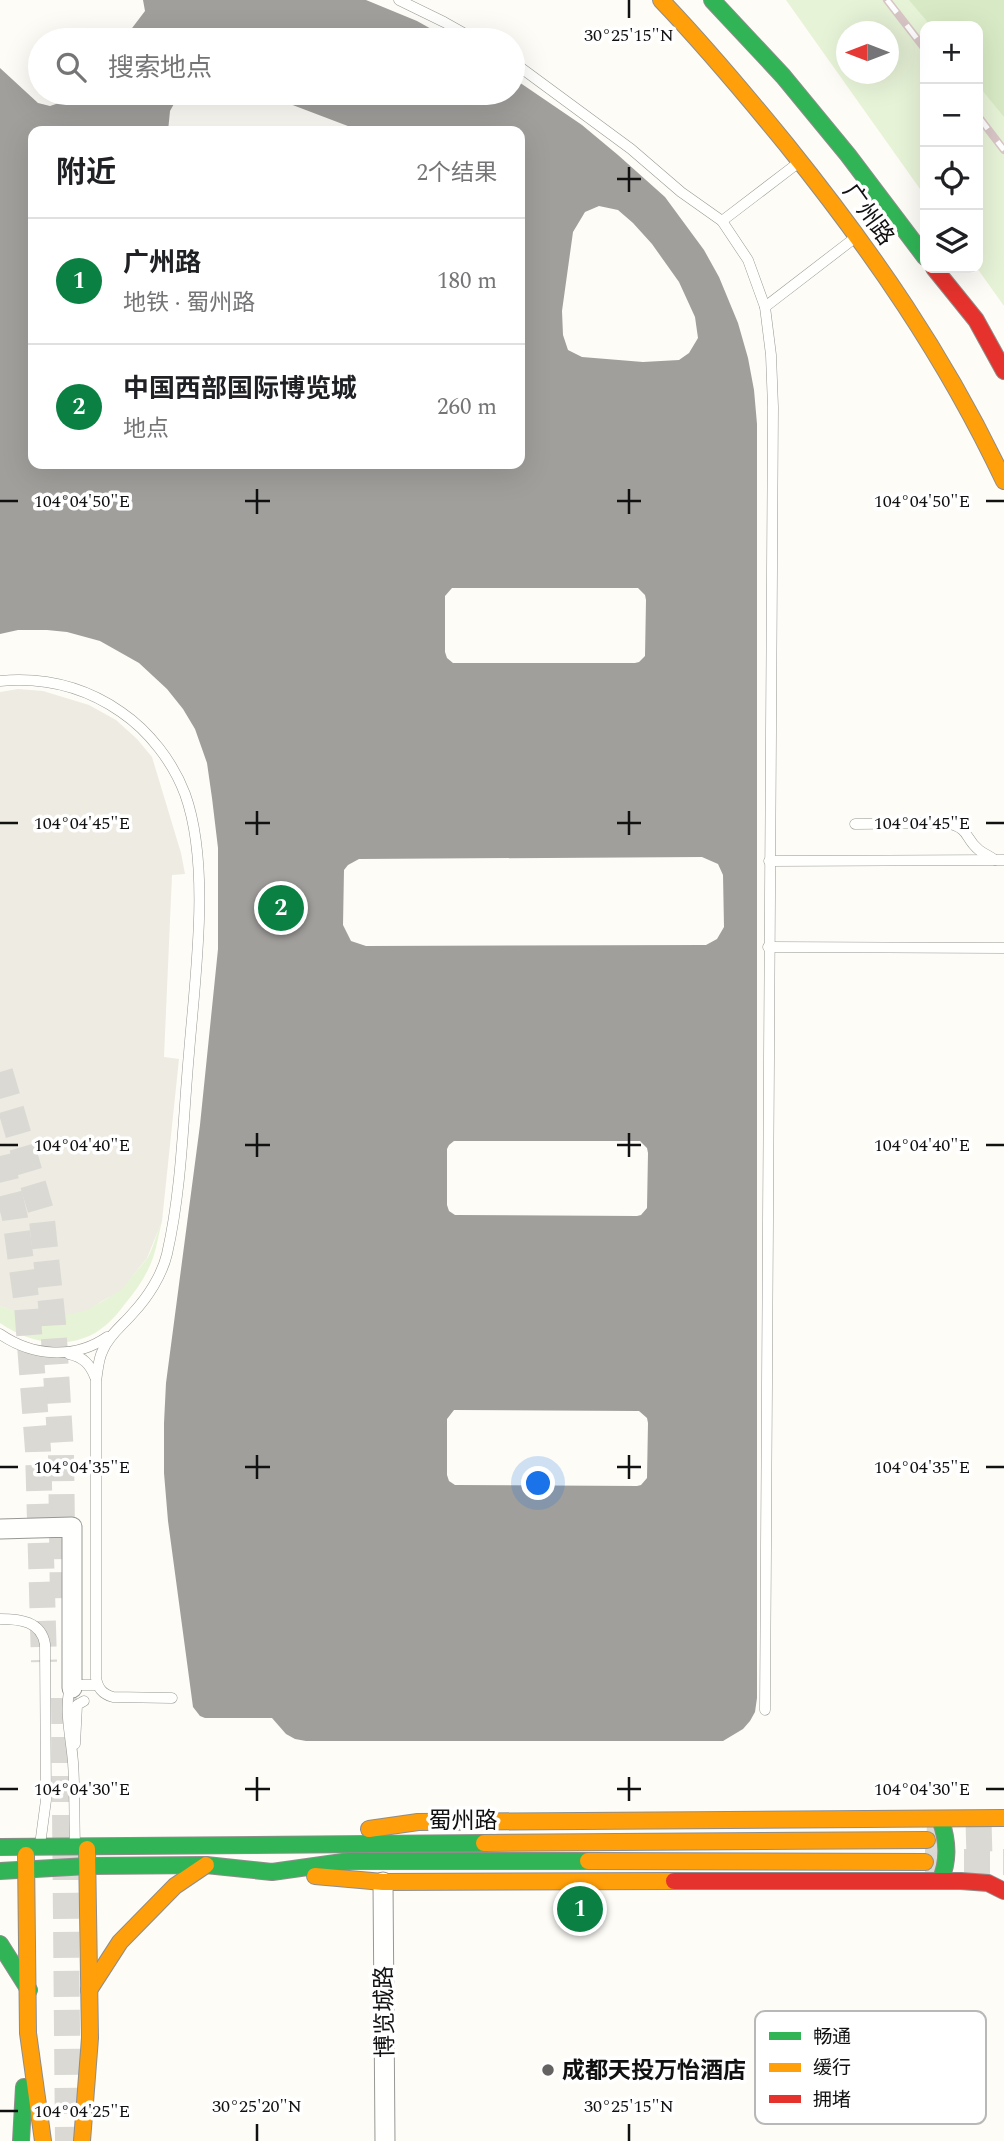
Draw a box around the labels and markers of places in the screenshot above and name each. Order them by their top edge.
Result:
pin: 2 [258,882,304,934]
pin: 1 [557,1883,603,1935]
place label: 成都天投万怡酒店 [562,2054,746,2089]
marker: 成都天投万怡酒店 [540,2062,556,2078]

